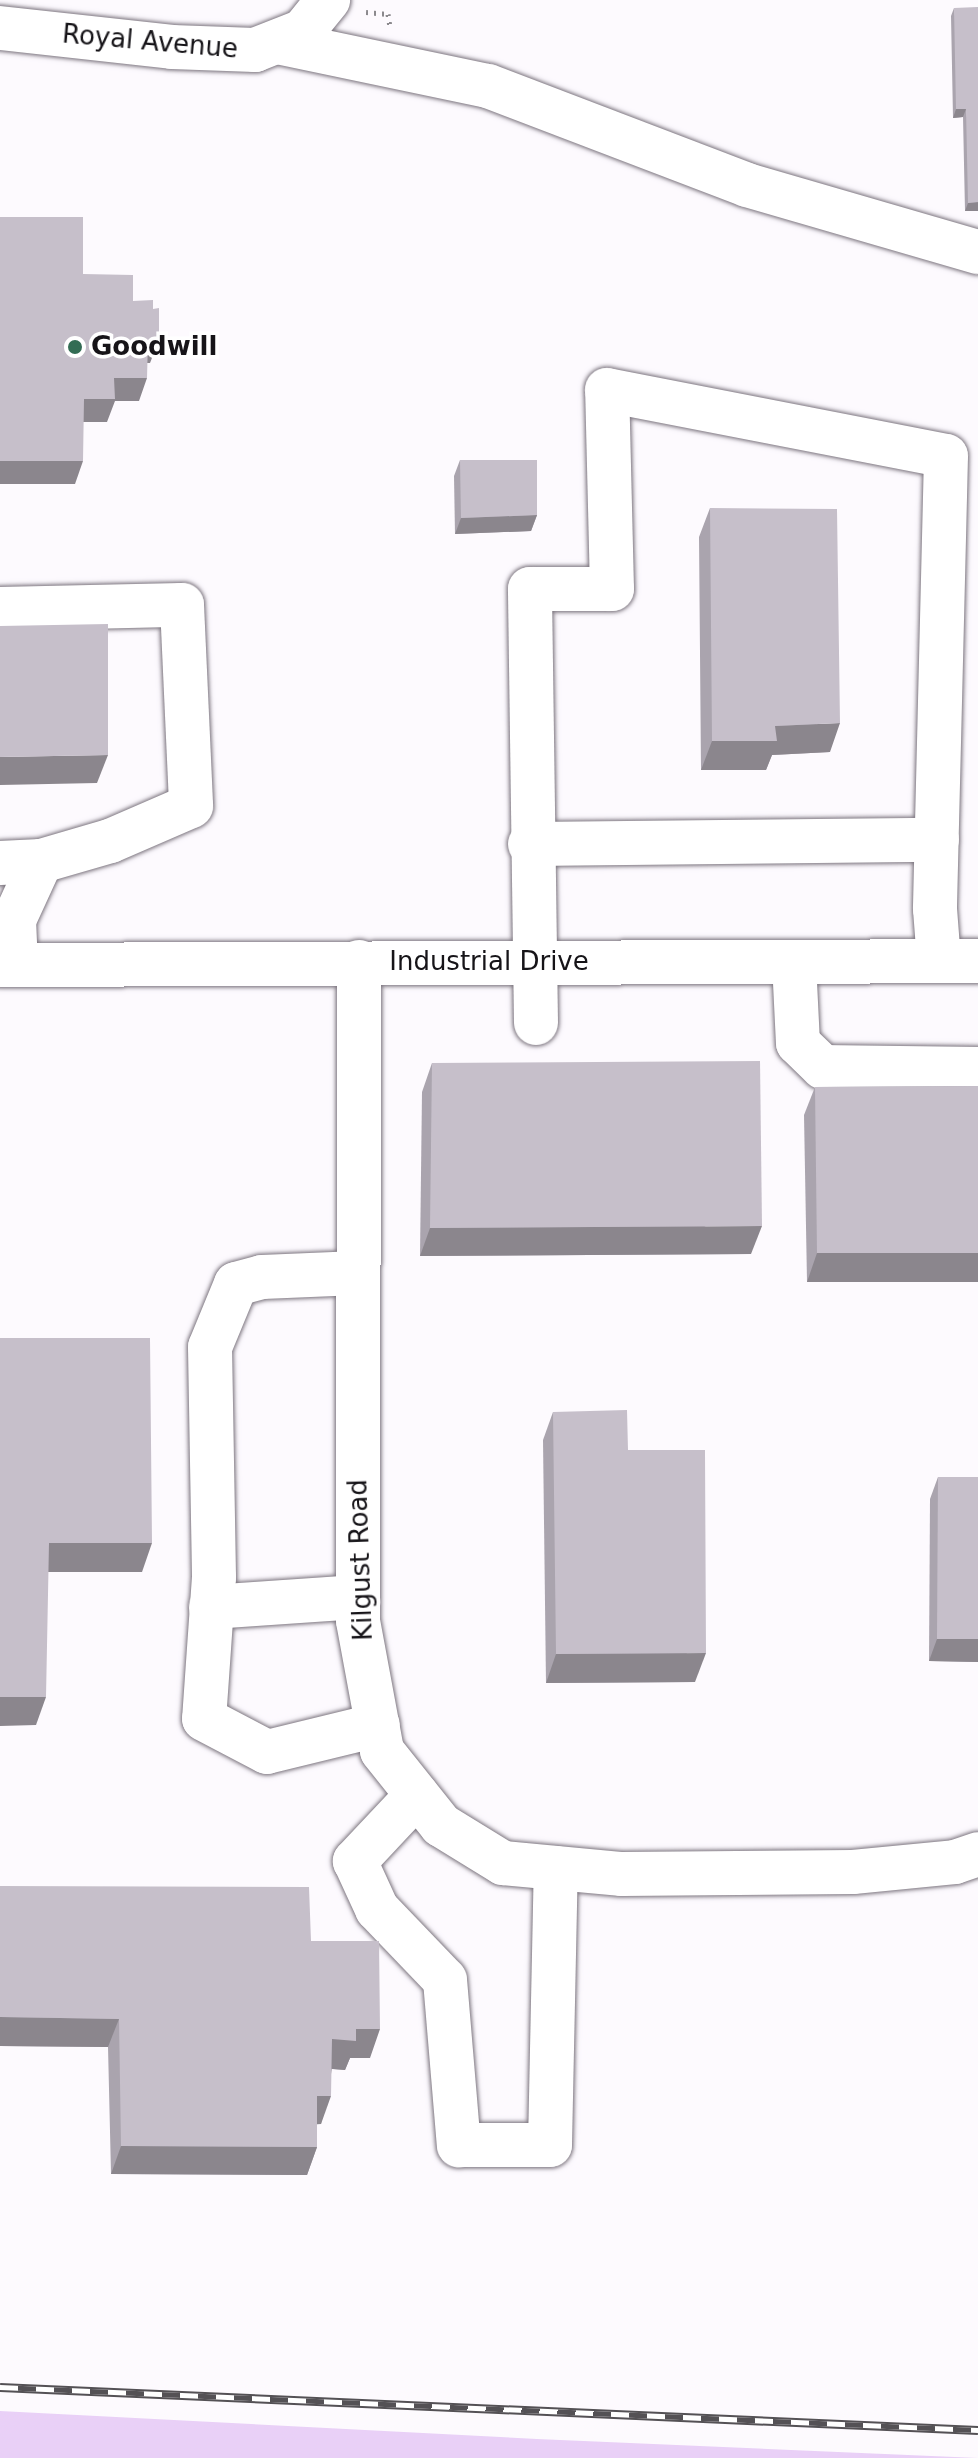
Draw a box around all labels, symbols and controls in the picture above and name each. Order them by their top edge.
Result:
street label: Royal Avenue [61,19,239,65]
place label: Goodwill [91,331,217,363]
marker: Goodwill [66,338,84,356]
street label: Industrial Drive [389,946,589,978]
street label: Kilgust Road [343,1479,379,1641]

